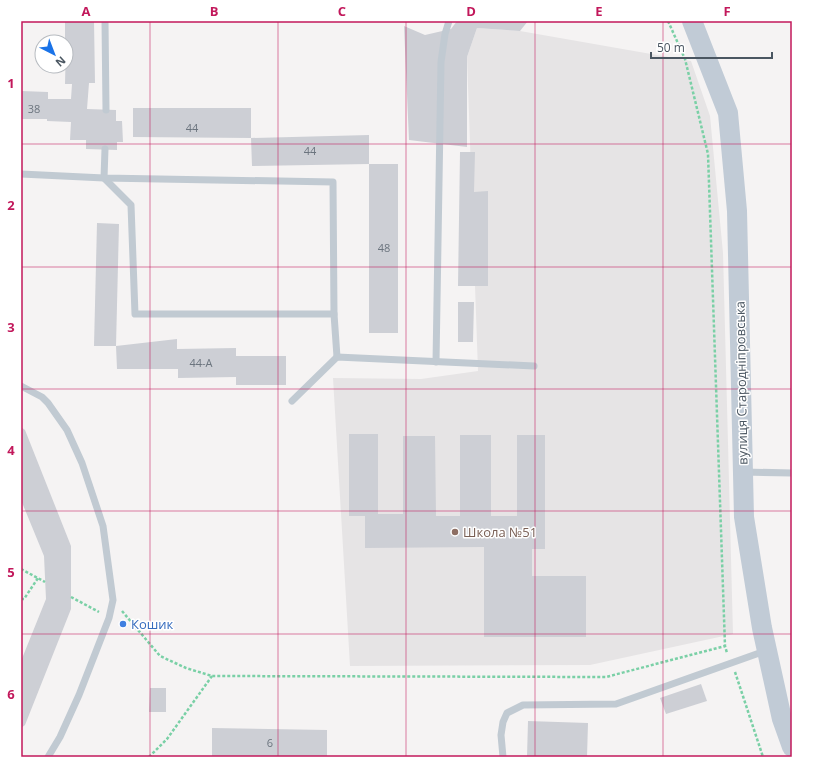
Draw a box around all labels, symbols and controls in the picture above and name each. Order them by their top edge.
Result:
text: A [82,2,91,20]
text: B [210,2,219,20]
text: C [338,2,346,20]
text: D [466,2,476,20]
text: E [595,2,603,20]
text: F [723,2,731,20]
north arrow [34,34,74,74]
scale bar [651,34,772,60]
text: 50 m [657,39,685,56]
text: N [53,53,69,70]
text: 1 [7,74,15,92]
house number: 38 [28,101,40,116]
house number: 44 [186,120,199,135]
house number: 44 [304,143,317,158]
text: 2 [7,196,15,214]
house number: 48 [378,240,390,255]
street label: вулиця Стародніпровська [731,301,751,465]
text: 3 [7,318,15,336]
house number: 44-А [189,355,213,370]
text: 4 [7,441,15,459]
place label: Школа №51 [463,523,537,541]
marker: Школа №51 [450,527,460,537]
text: 5 [7,563,15,581]
place label: Кошик [131,615,174,633]
marker: Кошик [118,619,128,629]
text: 6 [7,685,15,703]
house number: 6 [267,735,273,750]

